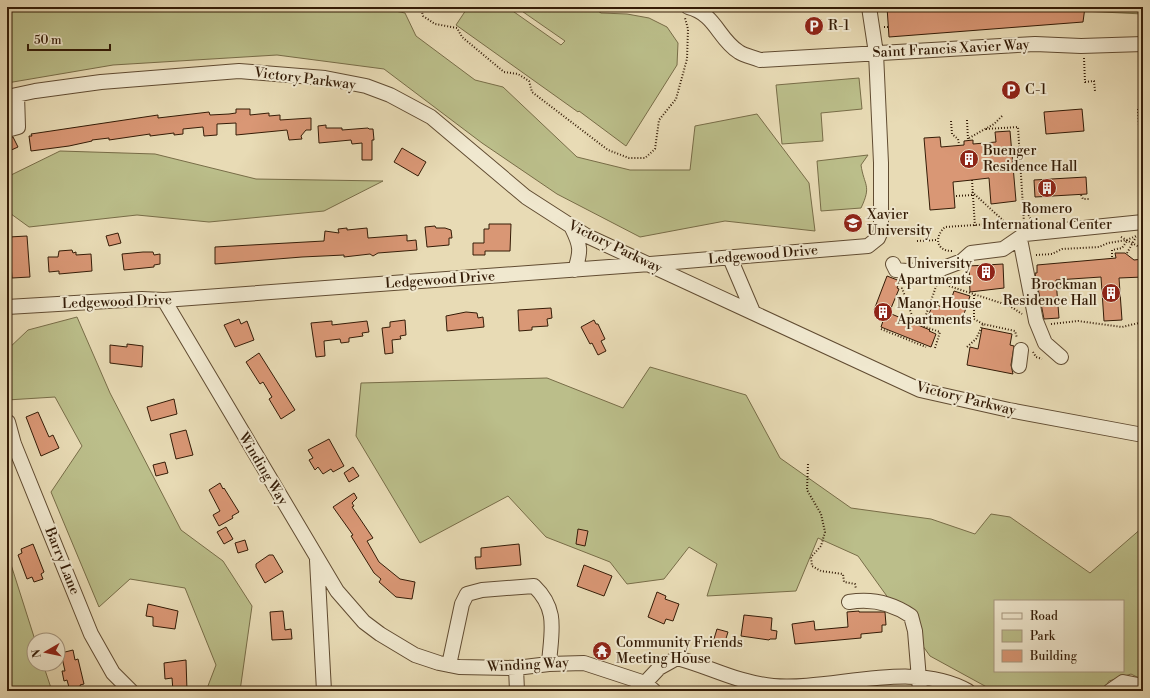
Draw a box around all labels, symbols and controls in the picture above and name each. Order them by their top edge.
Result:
parking icon: R-1 [803,15,825,37]
place label: R-1 [828,17,849,35]
scale bar [28,26,110,52]
text: 50 m [34,33,62,48]
street label: Saint Francis Xavier Way [872,36,1030,62]
street label: Victory Parkway [252,64,357,94]
parking icon: C-1 [1000,79,1022,101]
place label: C-1 [1025,81,1047,99]
place label: Buenger Residence Hall [982,142,1077,176]
building icon: Buenger Residence Hall [958,148,980,170]
building icon: Romero International Center [1036,177,1058,199]
place label: Romero International Center [982,200,1112,234]
place label: Xavier University [866,206,932,240]
school or university icon: Xavier University [842,212,864,234]
street label: Victory Parkway [564,216,665,278]
street label: Ledgewood Drive [707,241,819,269]
place label: University Apartments [896,255,972,289]
building icon: University Apartments [975,261,997,283]
street label: Ledgewood Drive [384,267,496,293]
place label: Brockman Residence Hall [1003,276,1098,310]
building icon: Brockman Residence Hall [1100,282,1122,304]
street label: Ledgewood Drive [62,291,172,313]
place label: Manor House Apartments [896,295,982,329]
building icon: Manor House Apartments [872,301,894,323]
street label: Victory Parkway [913,378,1018,420]
street label: Winding Way [234,428,292,509]
street label: Barry Lane [40,524,84,597]
legend [994,600,1124,672]
text: Road [1030,609,1058,624]
text: Park [1030,629,1056,644]
north arrow [26,632,66,672]
place label: Community Friends Meeting House [616,634,743,668]
temple icon: Community Friends Meeting House [591,640,613,662]
text: N [29,648,45,659]
text: Building [1029,649,1078,664]
street label: Winding Way [486,654,569,676]

